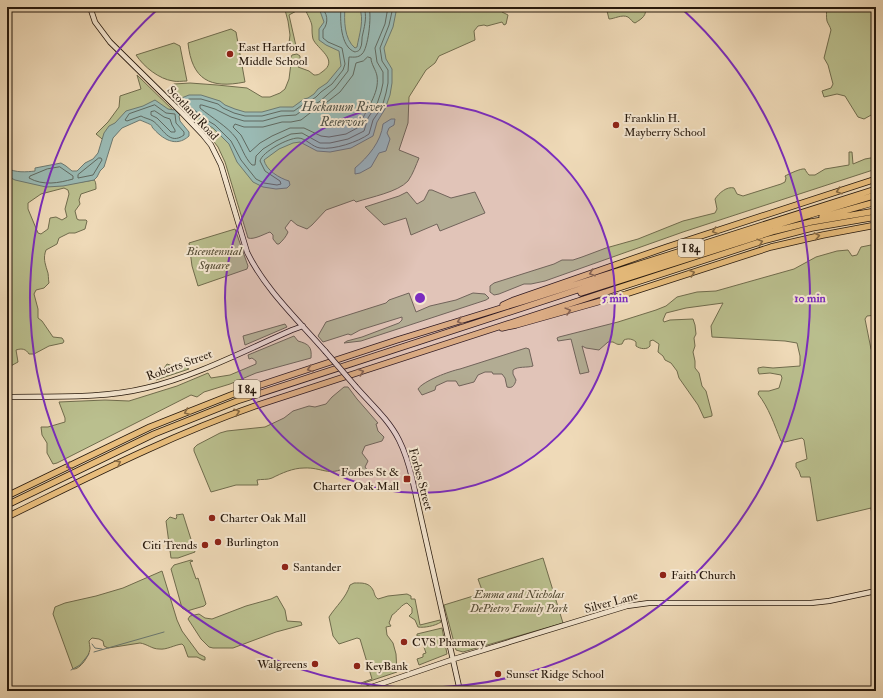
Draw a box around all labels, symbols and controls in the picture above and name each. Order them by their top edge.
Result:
place label: East Hartford Middle School [238,40,308,69]
marker: East Hartford Middle School [225,49,235,59]
street label: Scotland Road [164,83,222,144]
water label: Hockanum River Reservoir [301,99,386,130]
place label: Franklin H. Mayberry School [624,111,706,140]
marker: Franklin H. Mayberry School [611,120,621,130]
one-way arrow [836,186,843,195]
one-way arrow [712,226,719,235]
one-way arrow [814,233,820,241]
one-way arrow [756,238,763,247]
road number: I 84 [678,239,704,257]
park label: Bicentennial Square [185,244,243,273]
one-way arrow [589,268,596,276]
one-way arrow [689,269,696,278]
centre of rings [413,291,427,305]
text: 5 min [602,291,629,306]
text: 10 min [794,291,827,306]
one-way arrow [565,307,571,315]
one-way arrow [457,316,464,325]
street label: Roberts Street [144,347,214,384]
one-way arrow [306,364,313,372]
one-way arrow [357,368,364,376]
road number: I 84 [234,380,260,398]
one-way arrow [183,407,190,415]
one-way arrow [234,409,241,417]
street label: Forbes Street [405,446,436,512]
one-way arrow [113,460,121,468]
one-way arrow [66,461,73,469]
place label: Forbes St & Charter Oak Mall [313,465,399,494]
marker: Forbes St & Charter Oak Mall [402,474,412,484]
place label: Charter Oak Mall [220,511,306,526]
marker: Charter Oak Mall [207,513,217,523]
place label: Burlington [226,535,279,550]
marker: Burlington [213,537,223,547]
place label: Citi Trends [142,538,197,553]
marker: Citi Trends [200,540,210,550]
place label: Santander [293,560,342,575]
marker: Santander [280,562,290,572]
place label: Faith Church [671,568,736,583]
marker: Faith Church [658,570,668,580]
park label: Emma and Nicholas DePietro Family Park [469,587,568,616]
street label: Silver Lane [583,588,640,617]
place label: CVS Pharmacy [412,635,486,650]
marker: CVS Pharmacy [399,637,409,647]
place label: Walgreens [256,657,307,672]
marker: Walgreens [310,659,320,669]
place label: KeyBank [365,659,408,674]
marker: KeyBank [352,661,362,671]
place label: Sunset Ridge School [506,667,604,682]
marker: Sunset Ridge School [493,669,503,679]

